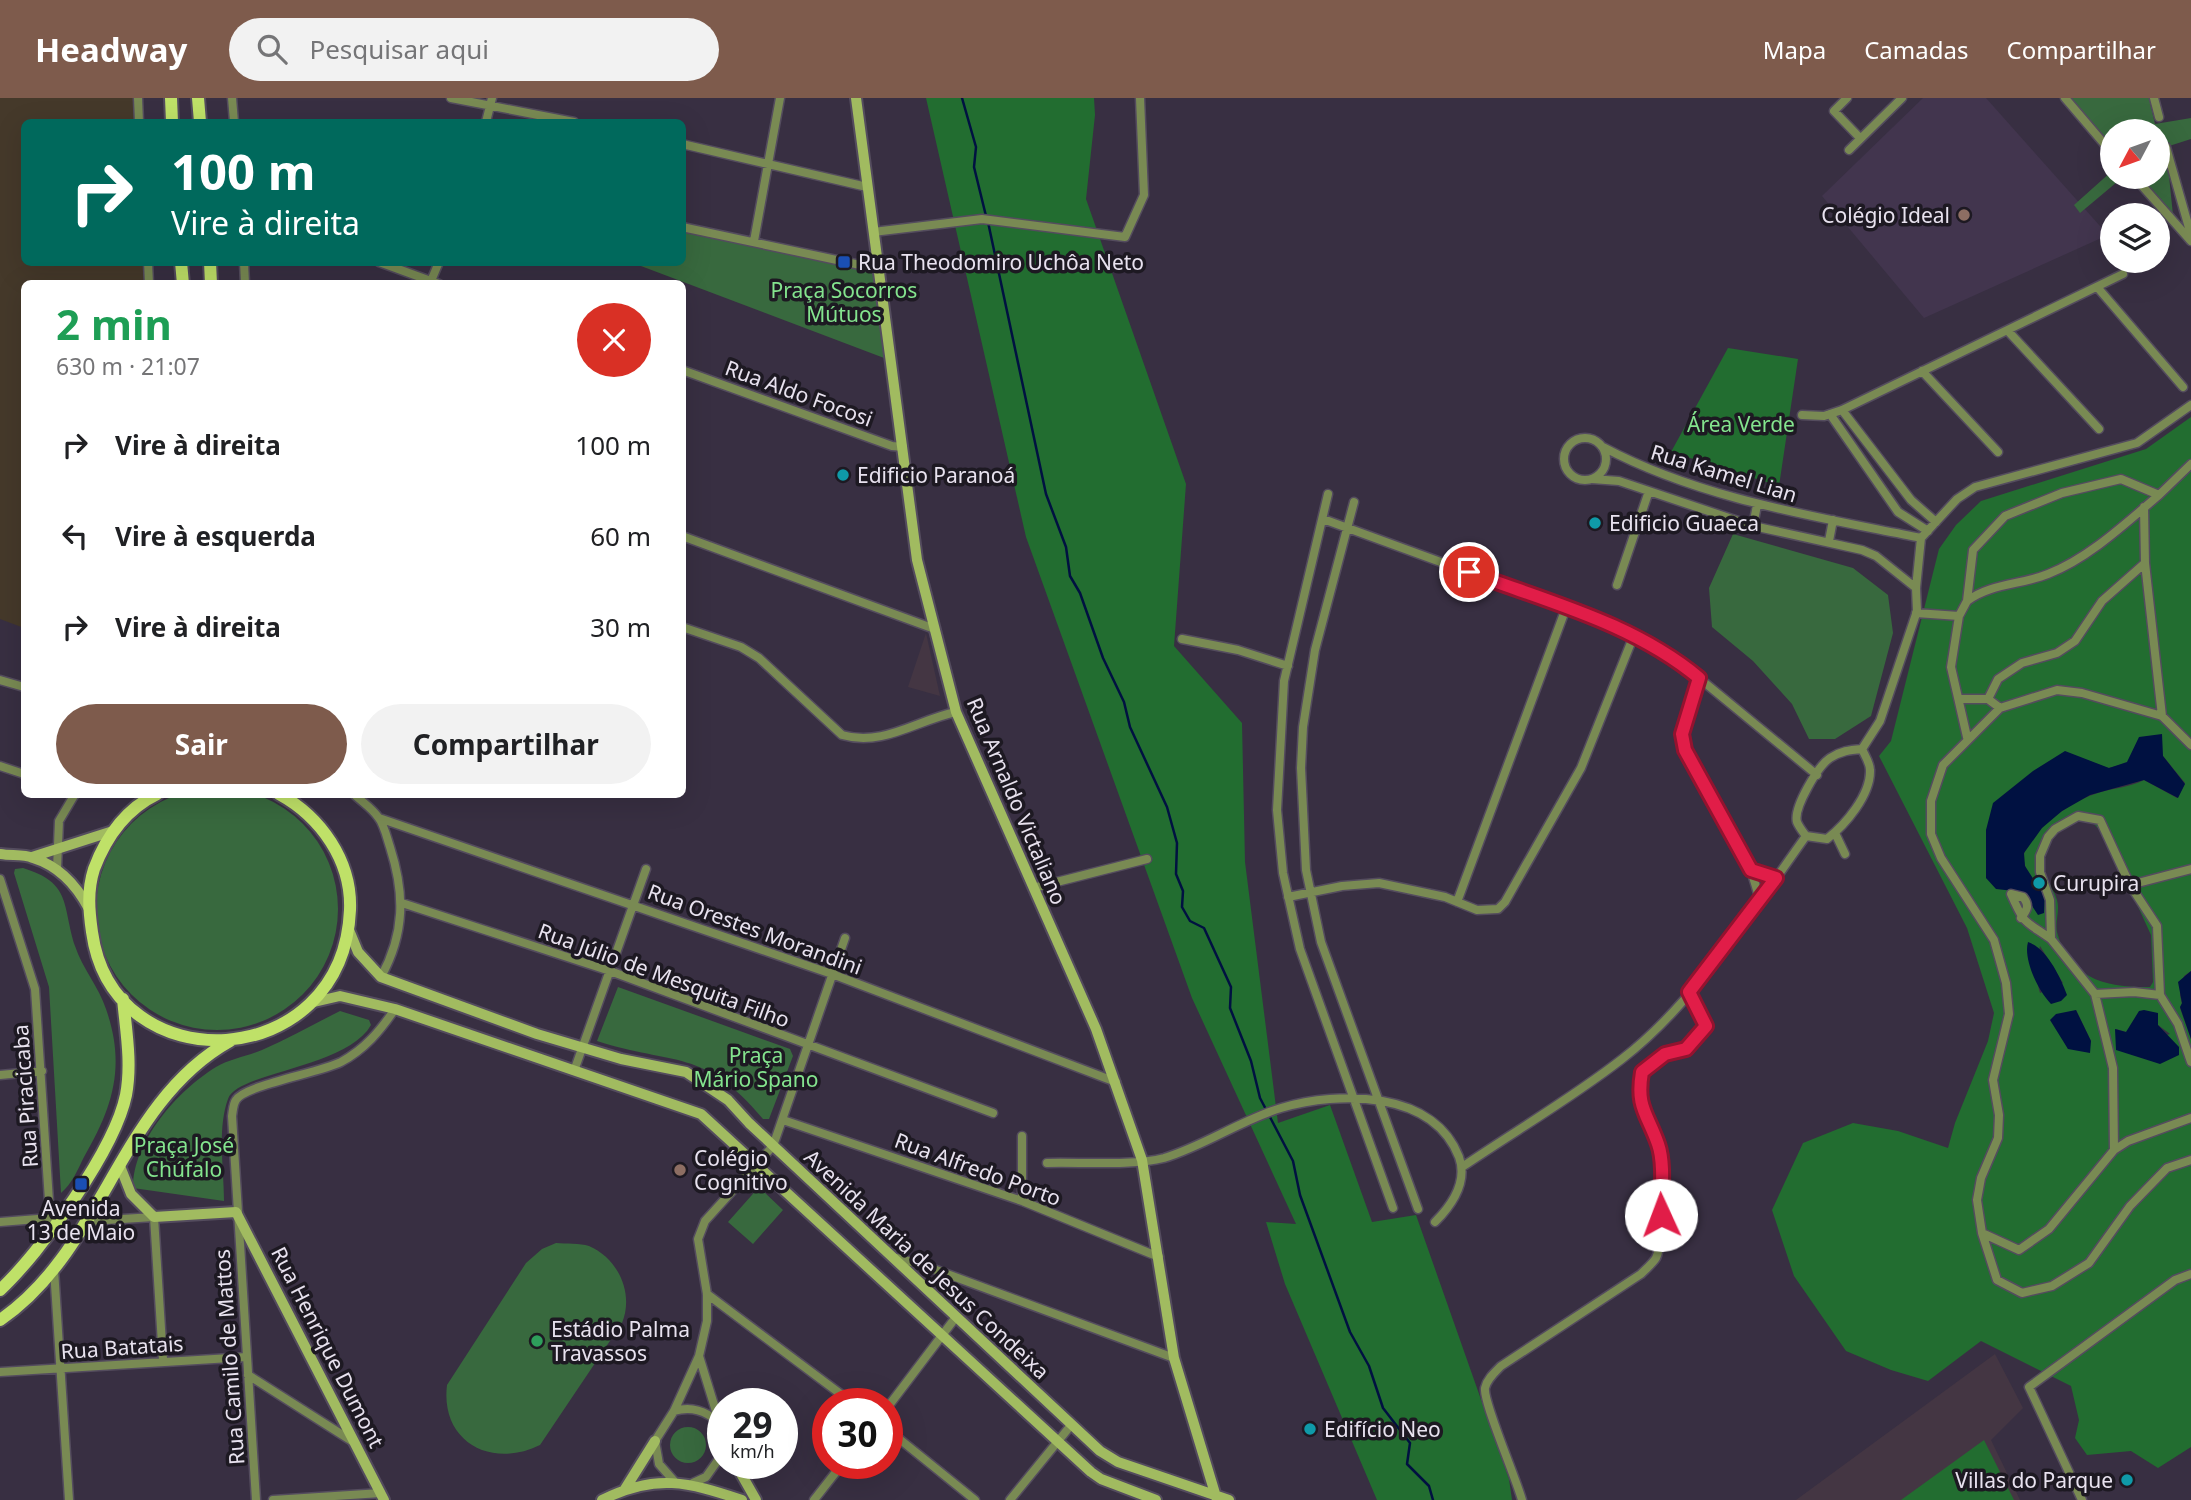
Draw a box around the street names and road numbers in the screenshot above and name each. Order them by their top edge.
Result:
street label: Rua Aldo Focosi [721,353,877,433]
street label: Rua Kamel Lian [1647,437,1801,509]
street label: Rua Arnaldo Victaliano [961,693,1073,909]
street label: Rua Orestes Morandini [644,877,866,981]
street label: Rua Júlio de Mesquita Filho [534,916,794,1034]
street label: Rua Piracicaba [6,1023,44,1169]
street label: Rua Alfredo Porto [891,1126,1065,1212]
street label: Avenida Maria de Jesus Condeixa [799,1143,1055,1385]
street label: Rua Henrique Dumont [265,1242,391,1453]
street label: Rua Camilo de Mattos [208,1248,250,1466]
street label: Rua Batatais [60,1329,184,1365]

